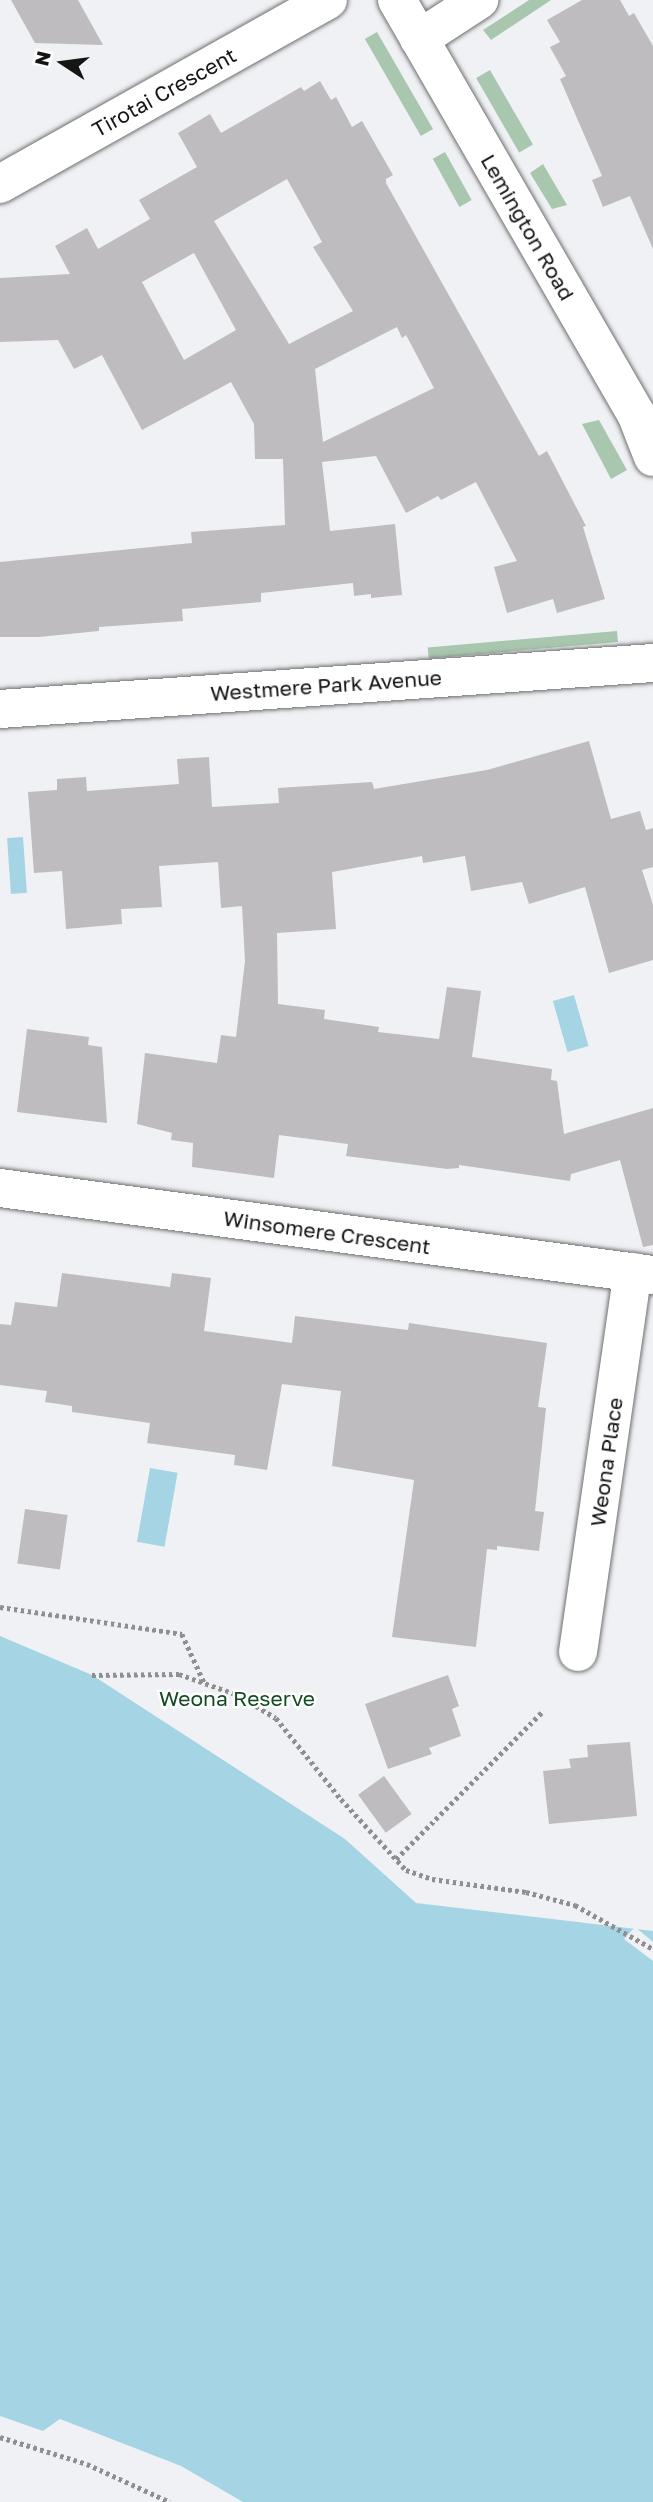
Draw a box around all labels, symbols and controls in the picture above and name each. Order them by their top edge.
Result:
north arrow [28,28,98,98]
street label: Tirotai Crescent [88,42,240,142]
text: N [29,49,55,68]
street label: Lemington Road [476,149,580,305]
street label: Westmere Park Avenue [209,664,443,706]
street label: Winsomere Crescent [222,1205,432,1259]
street label: Weona Place [584,1396,628,1528]
park label: Weona Reserve [159,1685,315,1711]

